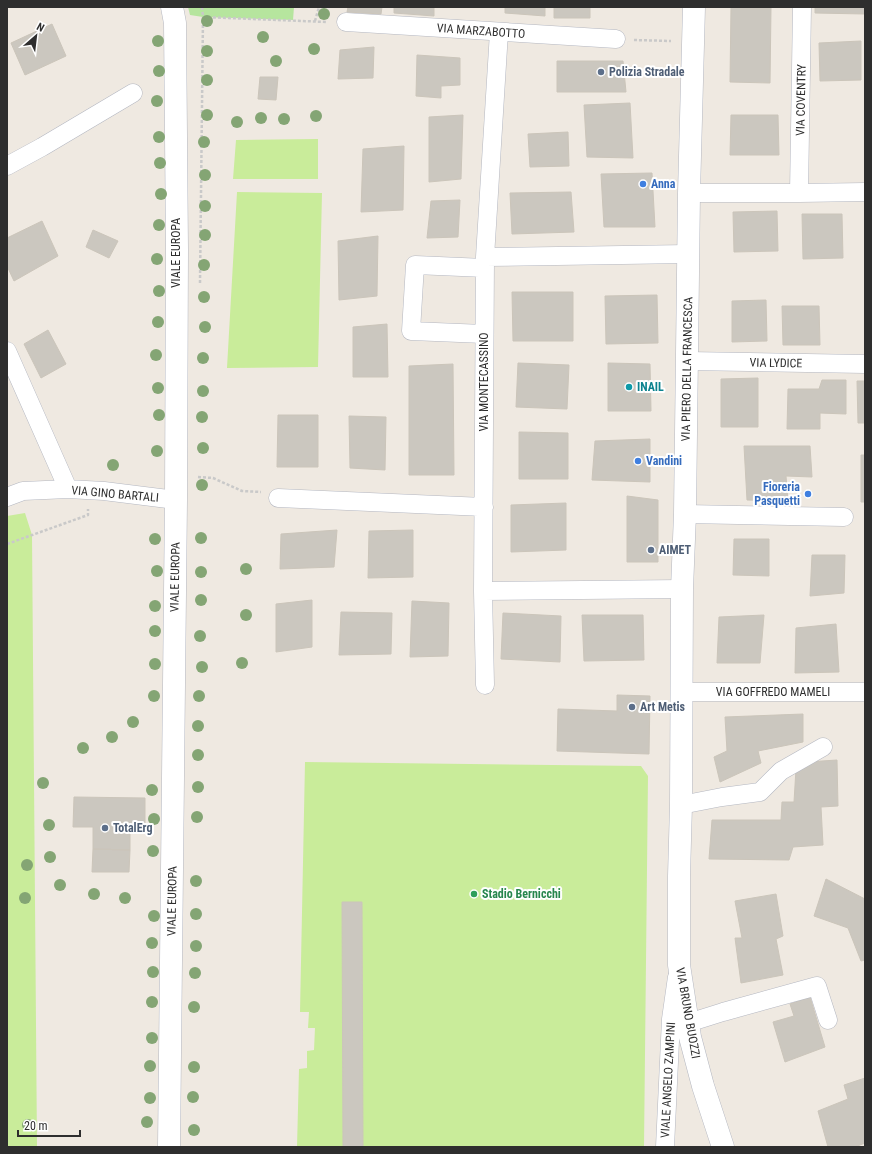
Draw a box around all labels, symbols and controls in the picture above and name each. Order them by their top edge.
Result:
north arrow [16,16,56,56]
text: N [34,20,47,35]
street label: VIA MARZABOTTO [436,21,526,41]
street label: VIA COVENTRY [793,63,809,136]
place label: Polizia Stradale [609,65,685,79]
marker: Polizia Stradale [596,67,606,77]
place label: Anna [651,177,676,191]
marker: Anna [638,179,648,189]
street label: VIALE EUROPA [169,218,183,288]
street label: VIA PIERO DELLA FRANCESCA [679,296,695,441]
street label: VIA MONTECASSINO [477,332,491,432]
street label: VIA LYDICE [750,356,803,370]
place label: INAIL [637,380,664,394]
marker: INAIL [624,382,634,392]
place label: Vandini [646,454,682,468]
marker: Vandini [633,456,643,466]
place label: Fioreria Pasquetti [754,480,800,508]
street label: VIA GINO BARTALI [71,483,159,505]
marker: Fioreria Pasquetti [803,489,813,499]
street label: VIALE EUROPA [167,542,183,612]
place label: AIMET [659,543,692,557]
marker: AIMET [646,545,656,555]
street label: VIA GOFFREDO MAMELI [716,685,830,699]
place label: Art Metis [640,700,685,714]
marker: Art Metis [627,702,637,712]
place label: TotalErg [113,821,152,835]
marker: TotalErg [100,823,110,833]
street label: VIALE EUROPA [164,866,180,936]
place label: Stadio Bernicchi [482,887,561,901]
marker: Stadio Bernicchi [469,889,479,899]
street label: VIA BRUNO BUOZZI [673,966,703,1060]
street label: VIALE ANGELO ZAMPINI [658,1022,678,1138]
scale bar [18,1112,80,1138]
text: 20 m [24,1119,48,1133]

